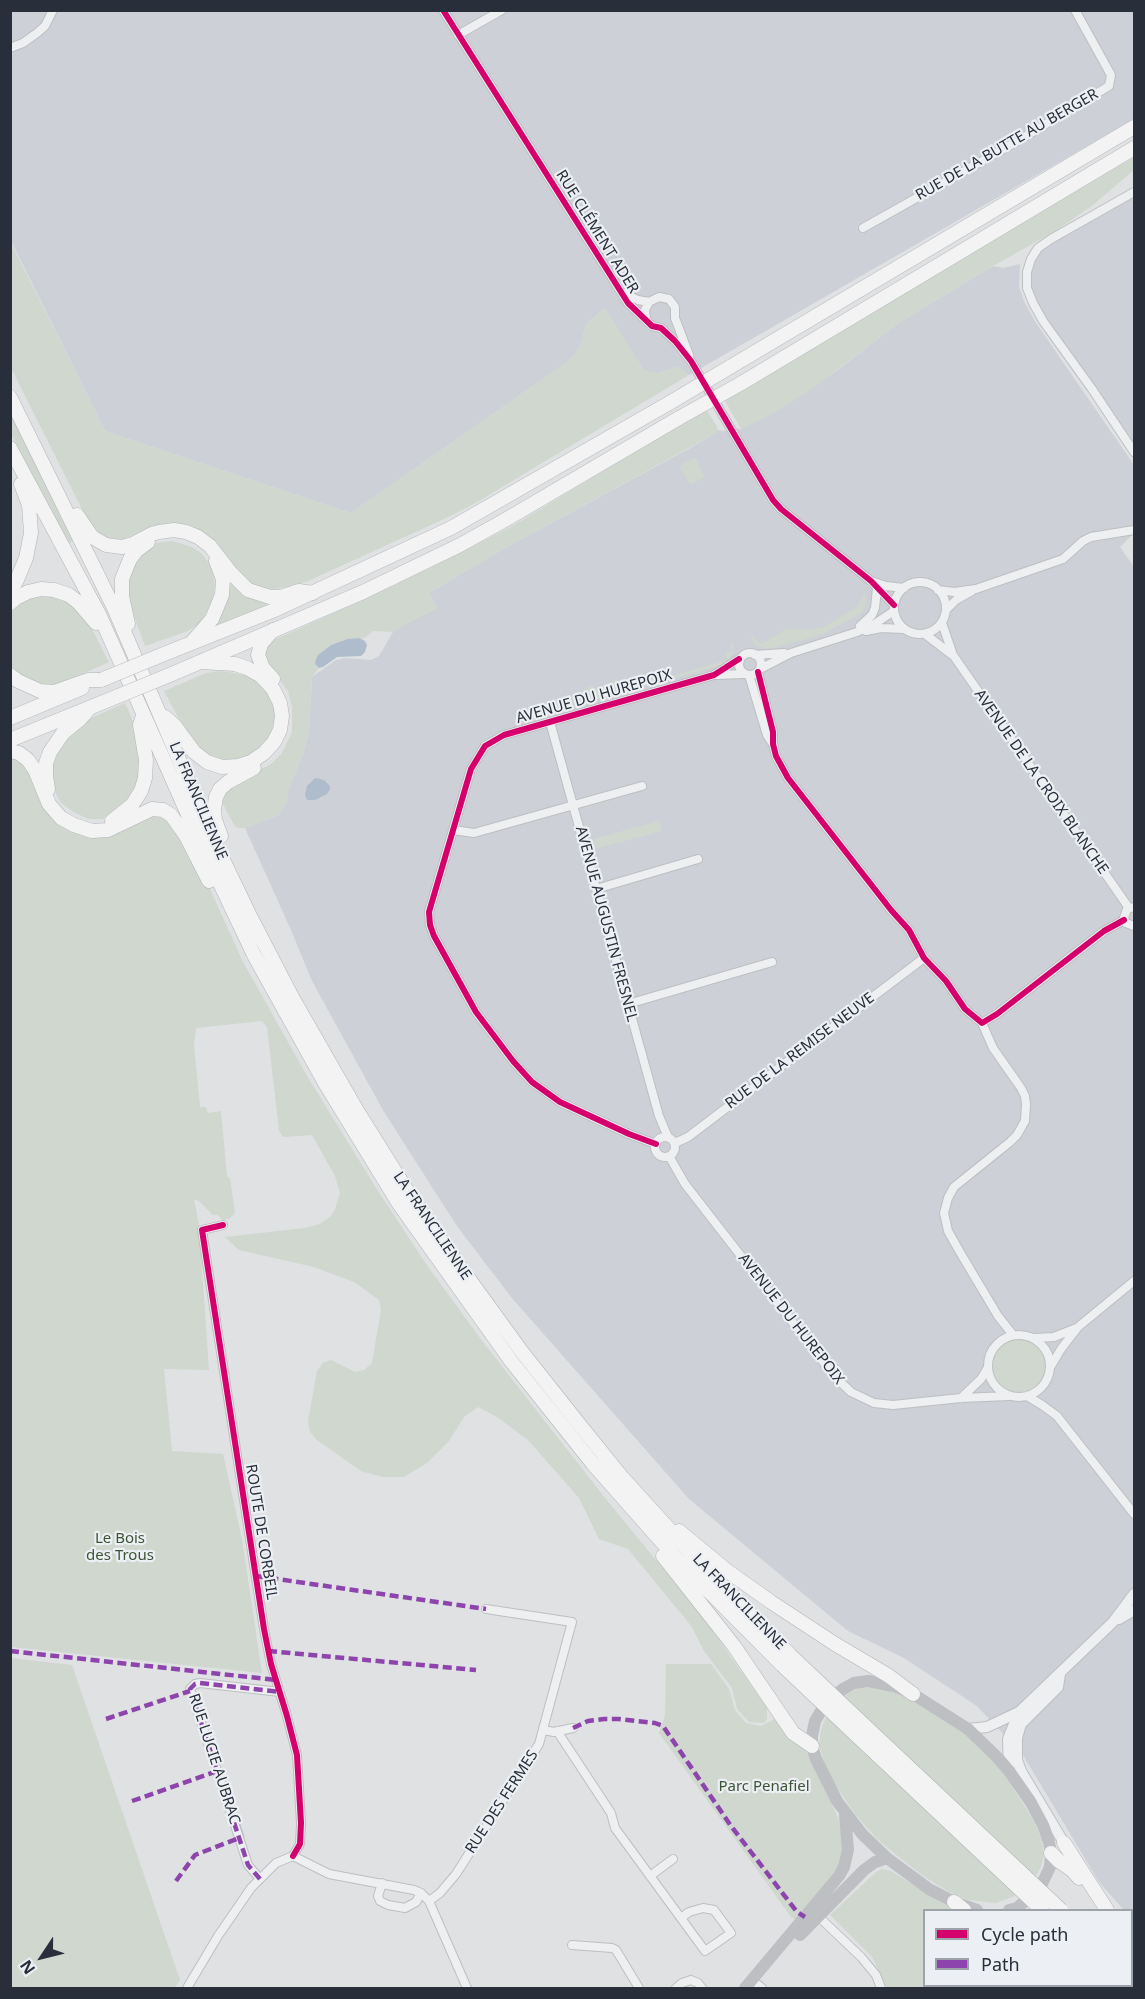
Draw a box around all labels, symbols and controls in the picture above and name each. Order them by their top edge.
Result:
street label: RUE DE LA BUTTE AU BERGER [913,85,1101,205]
street label: RUE CLÉMENT ADER [552,167,642,297]
street label: AVENUE DU HUREPOIX [514,666,674,728]
street label: AVENUE DE LA CROIX BLANCHE [970,686,1112,878]
street label: LA FRANCILIENNE [165,739,231,863]
street label: AVENUE AUGUSTIN FRESNEL [571,824,641,1024]
street label: RUE DE LA REMISE NEUVE [722,989,878,1113]
street label: LA FRANCILIENNE [389,1169,475,1283]
street label: AVENUE DU HUREPOIX [734,1250,848,1388]
street label: ROUTE DE CORBEIL [241,1463,281,1601]
park label: Le Bois des Trous [86,1530,154,1565]
street label: LA FRANCILIENNE [689,1550,789,1654]
street label: RUE LUCIE AUBRAC [184,1691,244,1827]
street label: RUE DES FERMES [462,1747,542,1857]
park label: Parc Penafiel [718,1778,810,1796]
legend [923,1909,1133,1987]
text: Cycle path [981,1922,1068,1946]
north arrow [12,1927,72,1987]
text: Path [981,1952,1020,1976]
text: N [15,1956,40,1979]

